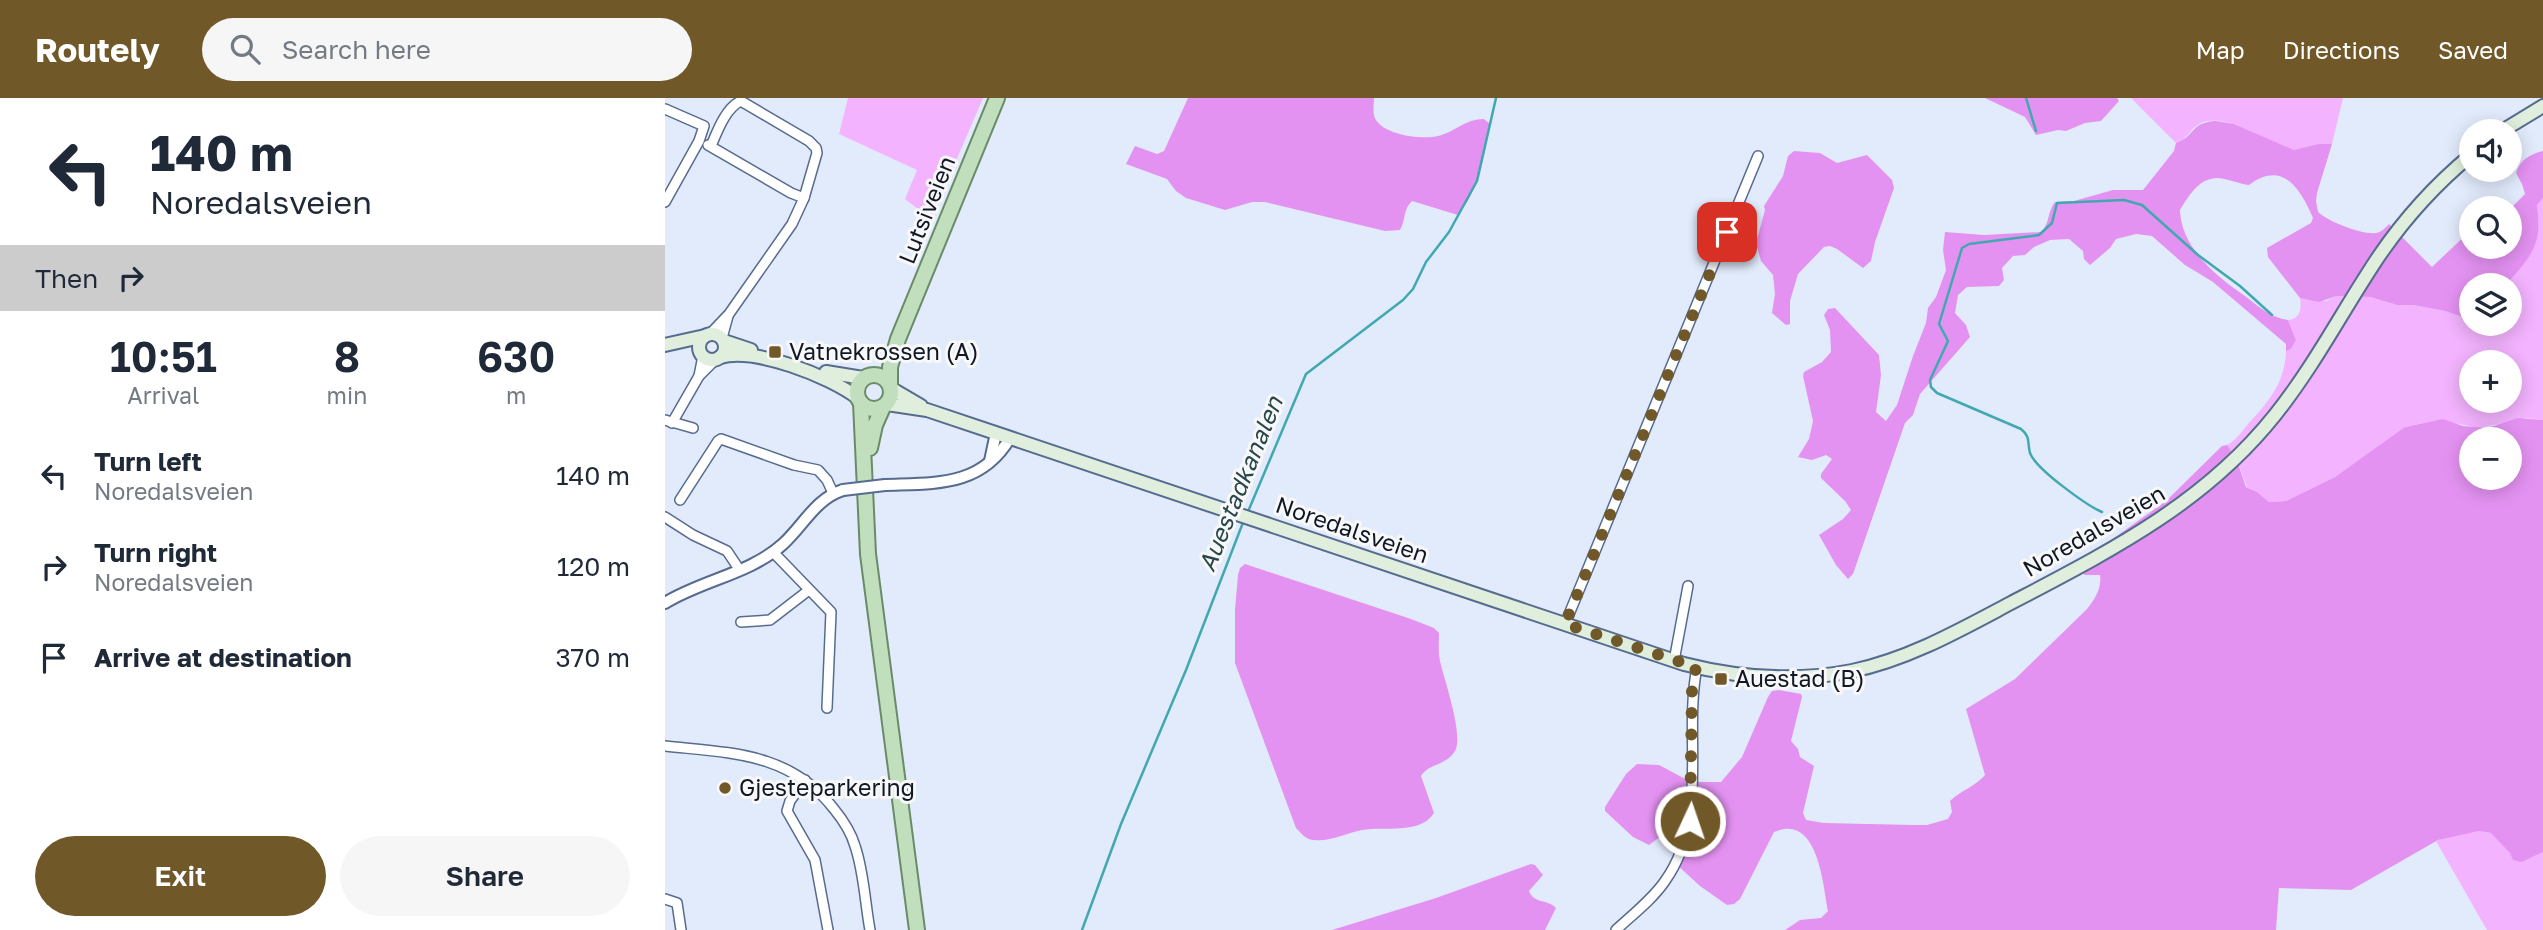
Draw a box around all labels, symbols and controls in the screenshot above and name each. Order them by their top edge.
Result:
search box [202,18,692,81]
text: Routely [35,30,160,69]
icon: search [226,30,264,68]
text: Search here [282,34,431,65]
text: Map [2196,35,2245,64]
text: Directions [2283,35,2400,64]
text: Saved [2438,35,2508,64]
map controls [2459,119,2522,490]
button: sound [2459,119,2522,182]
text: 140 m [150,123,293,182]
icon: left [35,126,126,217]
street label: Lutsiveien [892,152,960,268]
text: Noredalsveien [150,183,372,221]
button: search [2459,196,2522,259]
pin [1697,202,1757,262]
icon: arrive [1708,213,1746,251]
icon: right [112,259,150,297]
text: Then [35,263,98,294]
button: layers [2459,273,2522,336]
text: 10:51 [110,331,217,381]
text: 8 [334,331,360,381]
text: 630 [477,331,555,381]
place label: Vatnekrossen (A) [789,337,979,365]
marker: Vatnekrossen (A) [767,344,783,360]
button: + [2459,350,2522,413]
text: Arrival [127,381,199,409]
text: min [327,381,367,409]
text: m [506,381,526,409]
water label: Auestadkanalen [1191,391,1288,575]
button: − [2459,427,2522,490]
text: Turn left [94,446,202,477]
icon: left [35,457,73,495]
text: 140 m [556,460,630,491]
text: Noredalsveien [94,477,253,505]
street label: Noredalsveien [2017,478,2170,582]
street label: Noredalsveien [1272,490,1432,568]
text: Turn right [94,537,217,568]
icon: right [35,548,73,586]
text: 120 m [557,551,630,582]
text: Noredalsveien [94,568,253,596]
icon: arrive [35,639,73,677]
text: Arrive at destination [94,642,352,673]
text: 370 m [555,642,630,673]
place label: Auestad (B) [1735,664,1864,692]
marker: Auestad (B) [1713,671,1729,687]
place label: Gjesteparkering [739,773,915,801]
marker: Gjesteparkering [717,780,733,796]
position arrow [1653,784,1727,858]
button: Exit [35,836,326,916]
button: Share [340,836,630,916]

